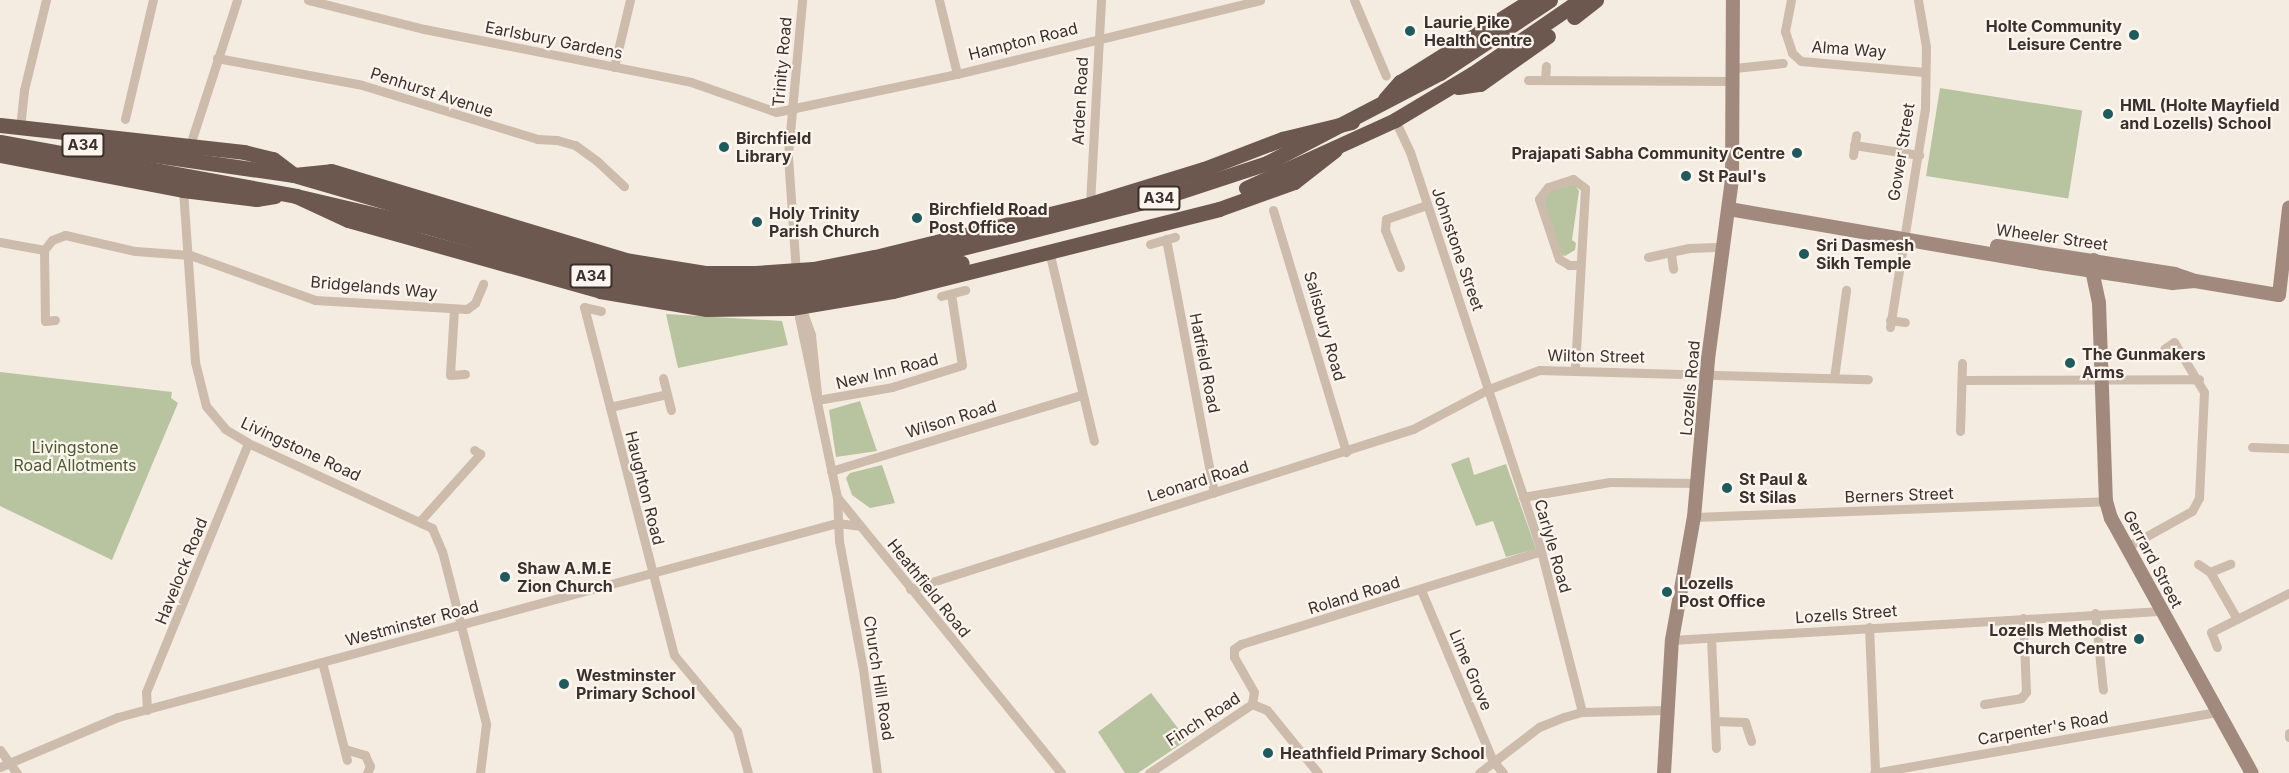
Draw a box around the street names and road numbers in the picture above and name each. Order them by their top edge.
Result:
street label: Trinity Road [768,16,796,108]
street label: Earlsbury Gardens [483,17,625,63]
street label: Hampton Road [966,18,1080,64]
street label: Alma Way [1811,37,1887,61]
street label: Arden Road [1068,56,1092,146]
street label: Penhurst Avenue [368,63,496,121]
street label: Gower Street [1884,102,1918,202]
road number: A34 [60,133,106,157]
street label: Johnstone Street [1428,185,1488,313]
road number: A34 [1136,186,1182,210]
street label: Wheeler Street [1995,220,2109,254]
road number: A34 [568,264,614,288]
street label: Salisbury Road [1300,269,1350,383]
street label: Bridgelands Way [310,272,438,302]
street label: Hatfield Road [1186,311,1224,415]
street label: Lozells Road [1676,340,1704,436]
street label: Wilton Street [1547,346,1645,366]
street label: New Inn Road [834,349,940,393]
street label: Wilson Road [903,396,999,442]
street label: Livingstone Road [238,413,364,485]
street label: Haughton Road [622,429,668,547]
street label: Leonard Road [1145,456,1251,506]
street label: Berners Street [1844,484,1954,506]
street label: Carlyle Road [1531,497,1575,595]
street label: Gerrard Street [2119,507,2187,611]
street label: Havelock Road [151,515,211,627]
street label: Heathfield Road [883,535,975,641]
street label: Roland Road [1306,572,1402,618]
street label: Westminster Road [343,596,481,650]
street label: Lozells Street [1794,601,1898,627]
street label: Church Hill Road [860,614,898,742]
street label: Lime Grove [1445,627,1497,713]
street label: Finch Road [1162,688,1244,750]
street label: Carpenter's Road [1976,707,2110,749]

